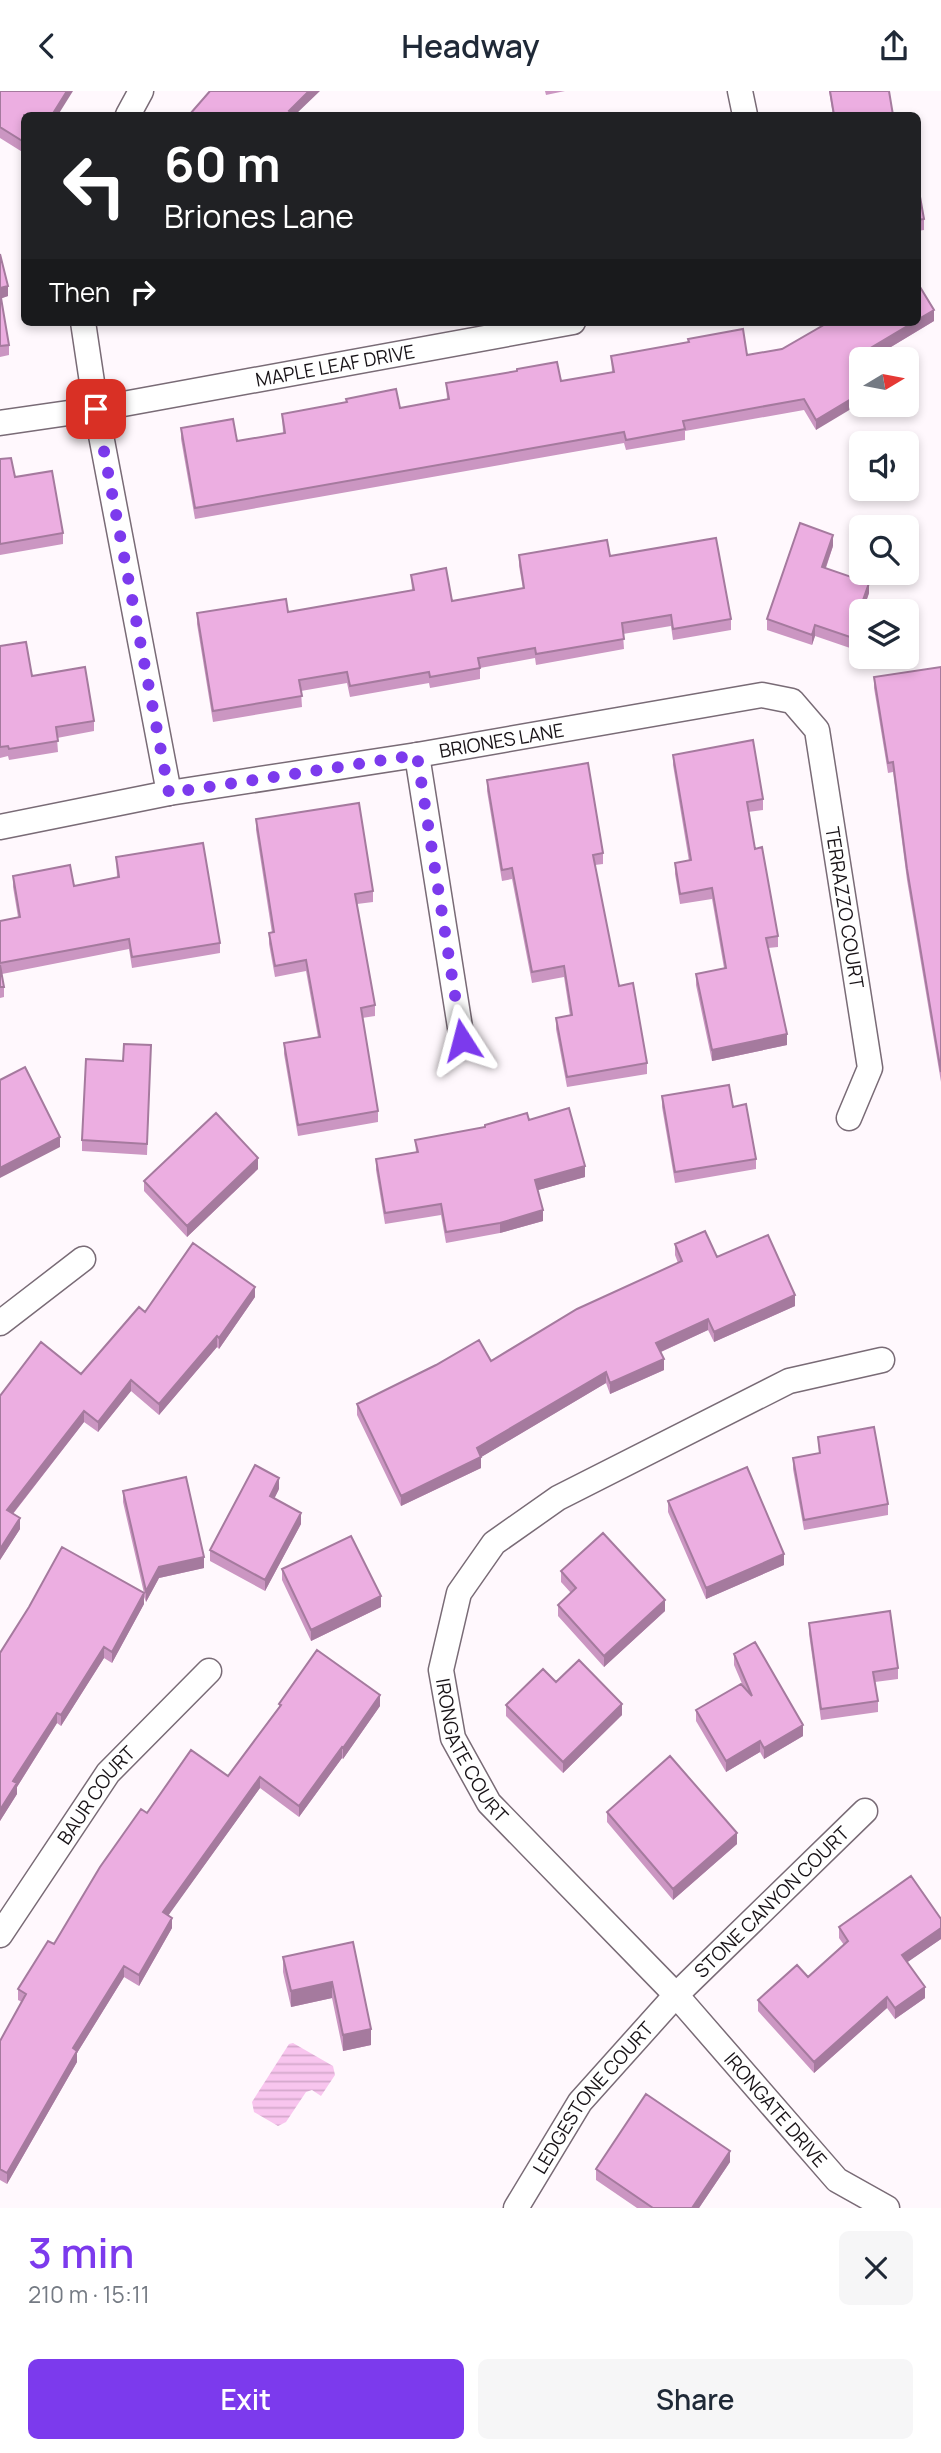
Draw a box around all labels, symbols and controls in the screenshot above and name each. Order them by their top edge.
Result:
text: Headway [401,24,540,68]
icon: back [28,27,66,65]
icon: share [875,27,913,65]
text: 60 m [164,130,281,197]
icon: left [49,140,140,231]
text: Briones Lane [164,194,354,238]
icon: right [124,273,162,311]
text: Then [49,274,110,310]
street label: MAPLE LEAF DRIVE [253,338,417,393]
north arrow [849,347,919,417]
map controls [849,347,919,669]
pin [66,379,126,439]
icon: arrive [77,390,115,428]
button: sound [849,431,919,501]
button: search [849,515,919,585]
button: layers [849,599,919,669]
street label: BRIONES LANE [437,717,566,764]
street label: TERRAZZO COURT [819,825,870,991]
position arrow [425,1003,499,1077]
street label: IRONGATE COURT [430,1676,515,1829]
street label: BAUR COURT [51,1740,141,1849]
street label: STONE CANYON COURT [688,1820,855,1984]
street label: LEDGESTONE COURT [527,2015,660,2179]
street label: IRONGATE DRIVE [719,2047,833,2173]
text: 3 min [28,2223,134,2281]
button: close [839,2231,913,2305]
text: 210 m · 15:11 [28,2278,150,2310]
button: Exit [28,2359,464,2439]
button: Share [478,2359,913,2439]

